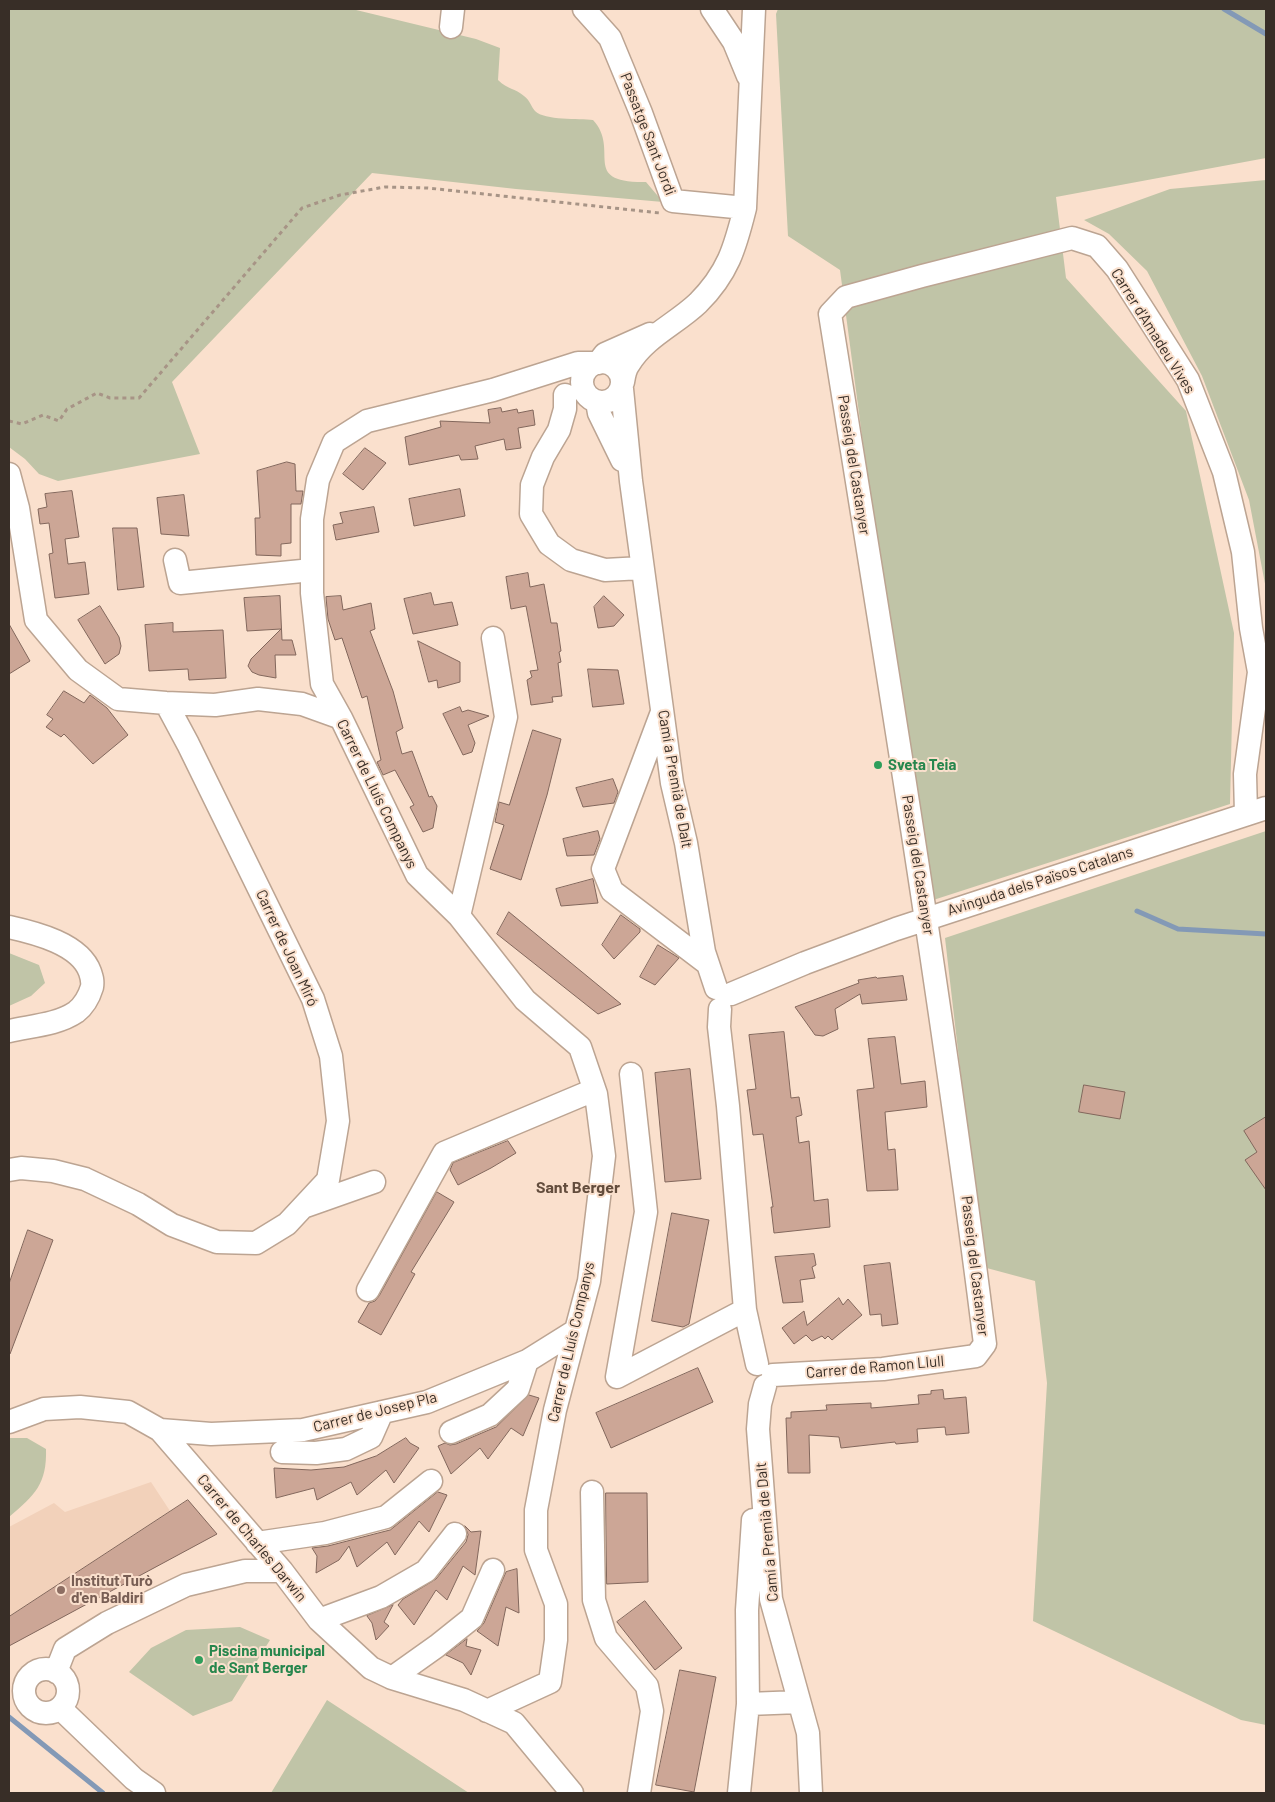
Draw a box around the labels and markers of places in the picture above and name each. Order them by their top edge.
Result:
place label: Sveta Teia [888,756,956,774]
marker: Sveta Teia [872,759,884,771]
place label: Institut Turò d'en Baldiri [71,1572,153,1607]
marker: Institut Turò d'en Baldiri [55,1584,67,1596]
place label: Piscina municipal de Sant Berger [209,1642,325,1677]
marker: Piscina municipal de Sant Berger [193,1654,205,1666]

